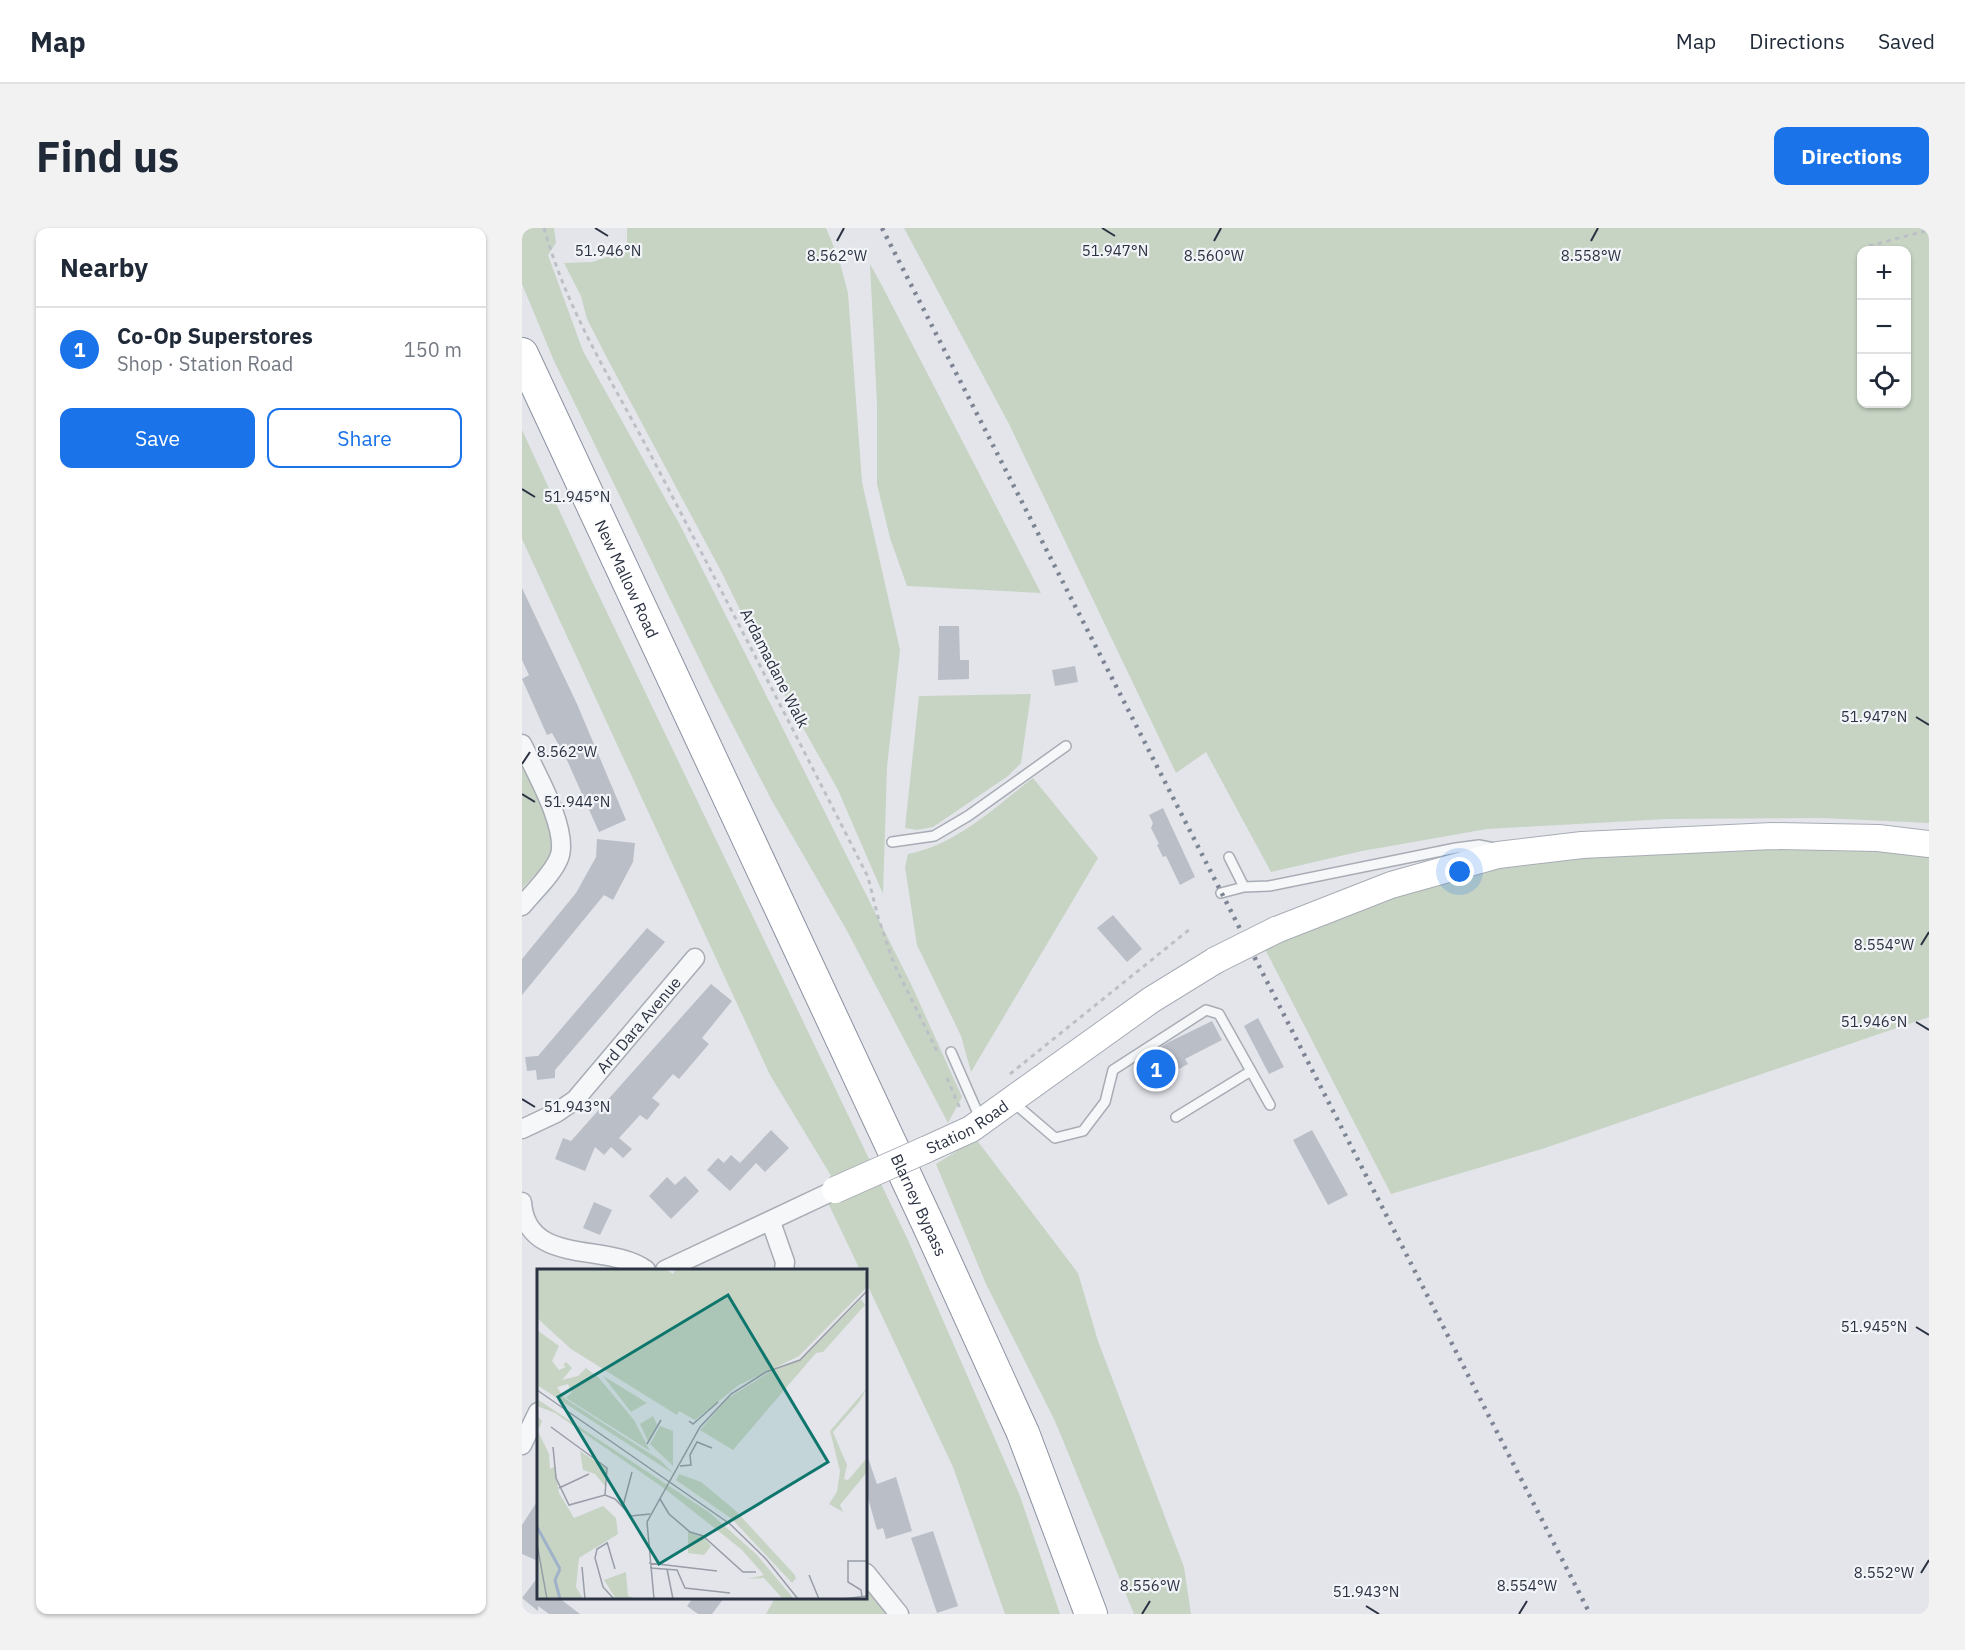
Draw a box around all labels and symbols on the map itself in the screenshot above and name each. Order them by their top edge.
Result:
text: 51.946°N [575,241,641,260]
text: 51.947°N [1082,241,1148,260]
text: 8.562°W [807,246,868,265]
text: 8.560°W [1184,246,1245,265]
text: 8.558°W [1561,246,1622,265]
text: 51.945°N [544,487,610,506]
street label: New Mallow Road [591,516,663,641]
street label: Ardamadane Walk [736,605,814,732]
text: 51.947°N [1841,707,1907,726]
text: 8.562°W [537,742,598,761]
text: 51.944°N [544,792,610,811]
your location [1445,857,1474,886]
text: 8.554°W [1854,935,1915,954]
street label: Ard Dara Avenue [592,972,685,1077]
text: 51.946°N [1841,1012,1907,1031]
pin: 1 [1136,1046,1176,1092]
street label: Station Road [923,1096,1012,1158]
text: 51.943°N [544,1097,610,1116]
street label: Blarney Bypass [887,1151,951,1259]
inset map [537,1269,867,1599]
text: 51.945°N [1841,1317,1907,1336]
text: 8.552°W [1854,1563,1915,1582]
text: 8.556°W [1120,1576,1181,1595]
text: 8.554°W [1497,1576,1558,1595]
text: 51.943°N [1333,1582,1399,1601]

